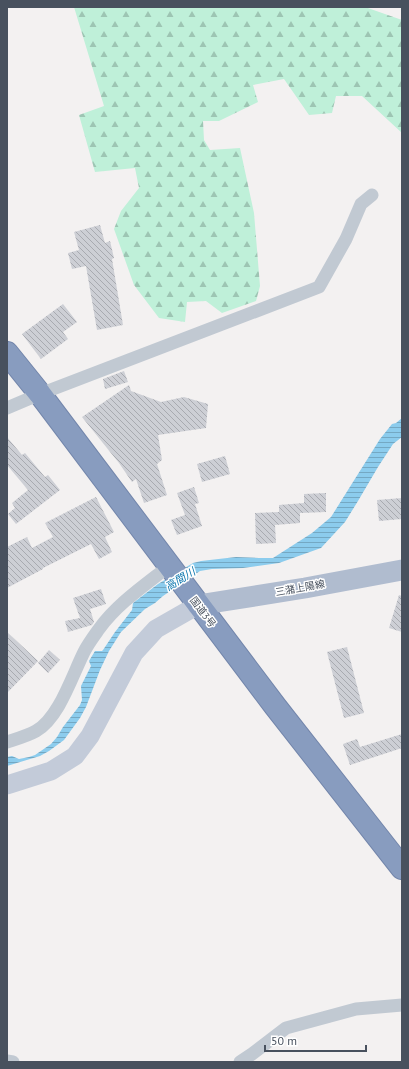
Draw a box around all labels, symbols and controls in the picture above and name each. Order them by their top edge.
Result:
water label: 高間川 [162,564,199,593]
street label: 三潴上陽線 [274,577,326,599]
street label: 国道3号 [187,594,219,630]
scale bar [265,1027,366,1053]
text: 50 m [271,1033,297,1048]

